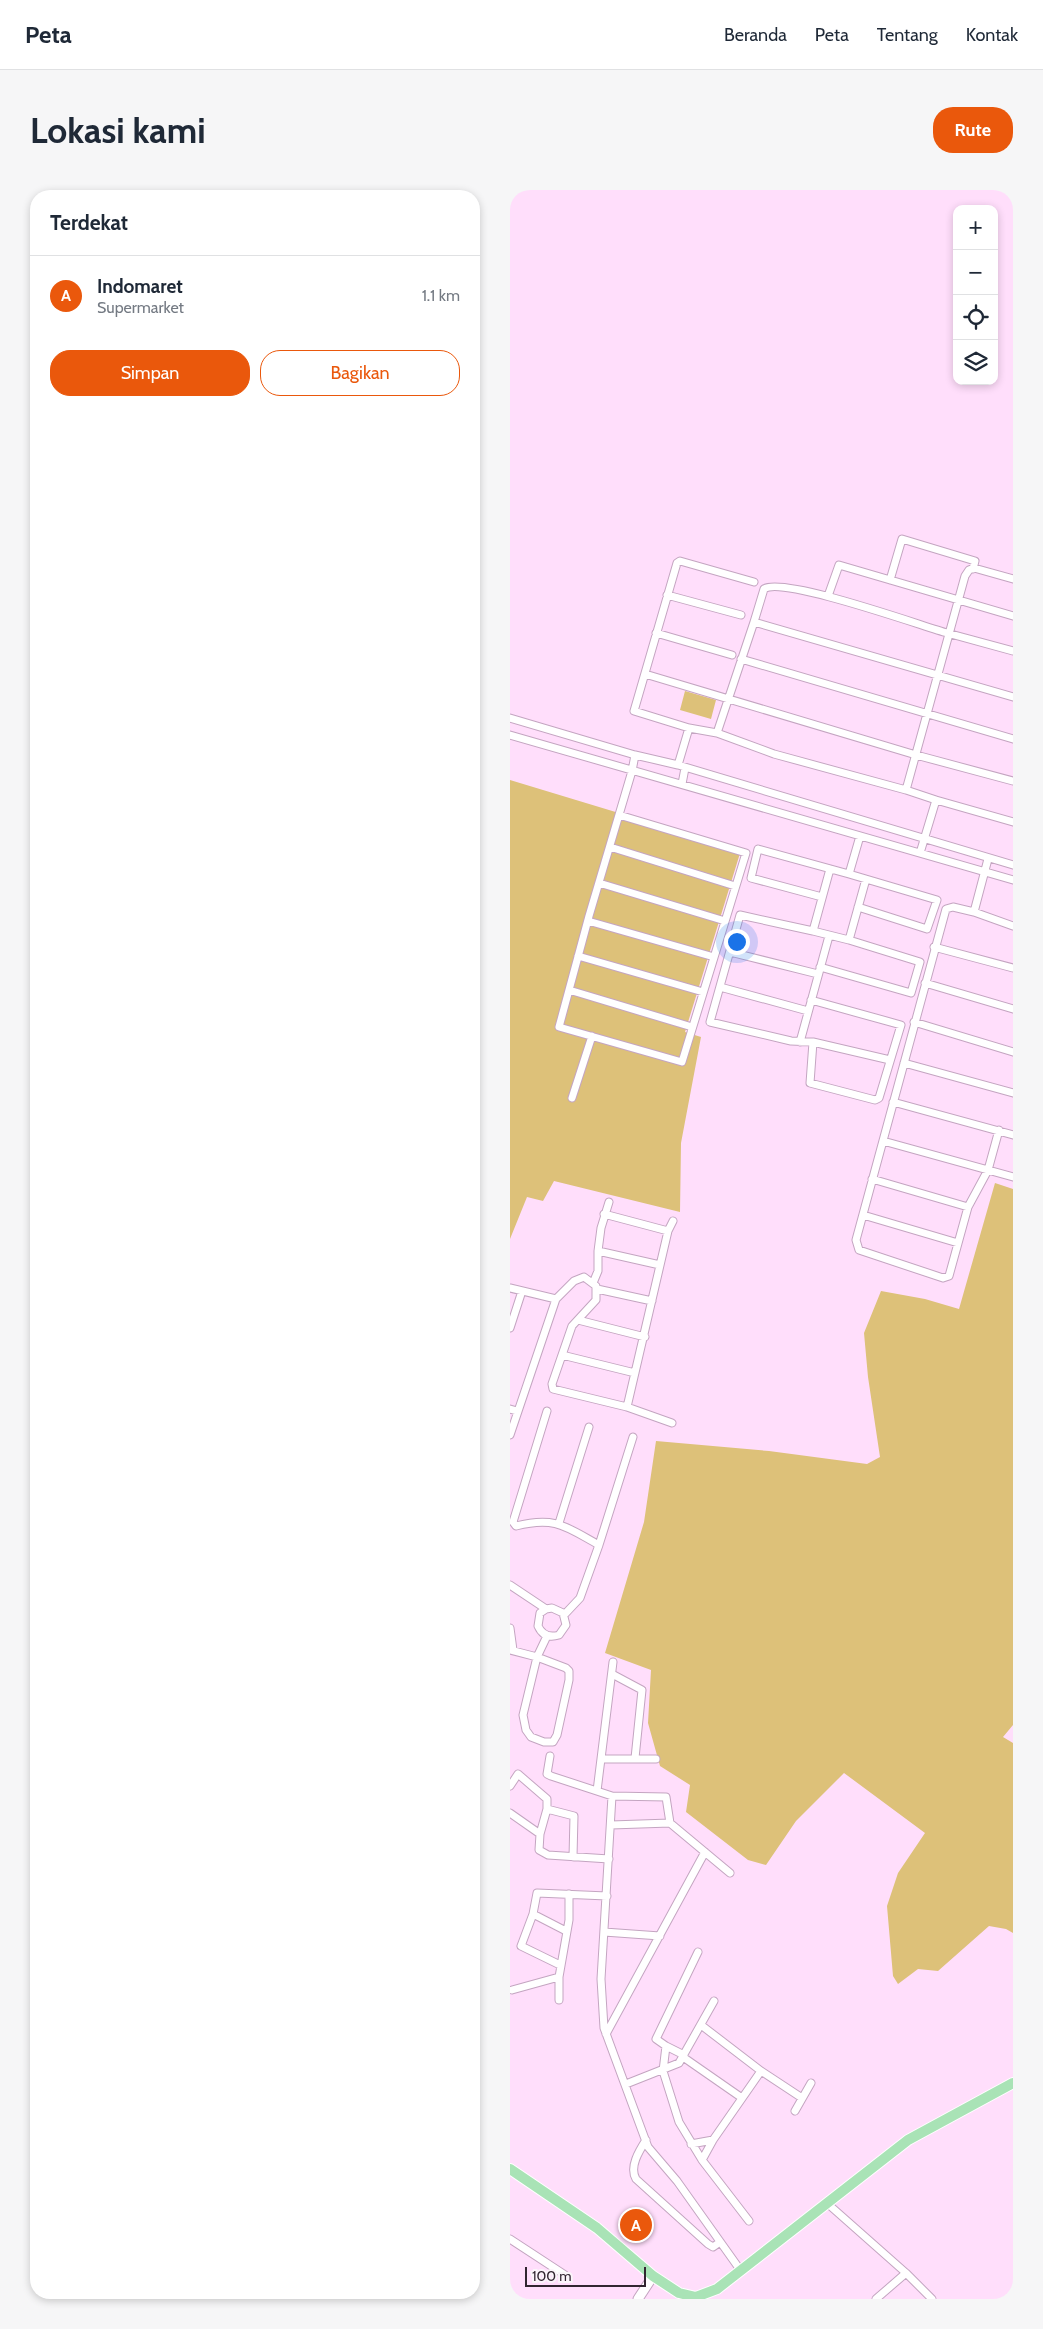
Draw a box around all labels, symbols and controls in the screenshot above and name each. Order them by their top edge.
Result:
text: Peta [25,20,72,49]
text: Beranda [724,24,787,46]
text: Peta [815,24,849,46]
text: Tentang [877,24,938,46]
text: Kontak [966,24,1018,46]
button: Rute [933,107,1013,153]
text: Lokasi kami [30,109,206,152]
map controls [953,205,998,385]
button: + [953,205,998,250]
text: Terdekat [50,210,128,235]
button: − [953,250,998,295]
text: Indomaret [97,275,183,298]
text: A [61,286,71,305]
text: 1.1 km [422,286,460,305]
button: locate [953,295,998,340]
text: Supermarket [97,298,184,317]
button: layers [953,340,998,385]
button: Simpan [50,350,250,396]
button: Bagikan [260,350,460,396]
your location [724,929,750,955]
pin: A [620,2206,652,2244]
scale bar [525,2264,646,2287]
text: 100 m [532,2267,572,2285]

